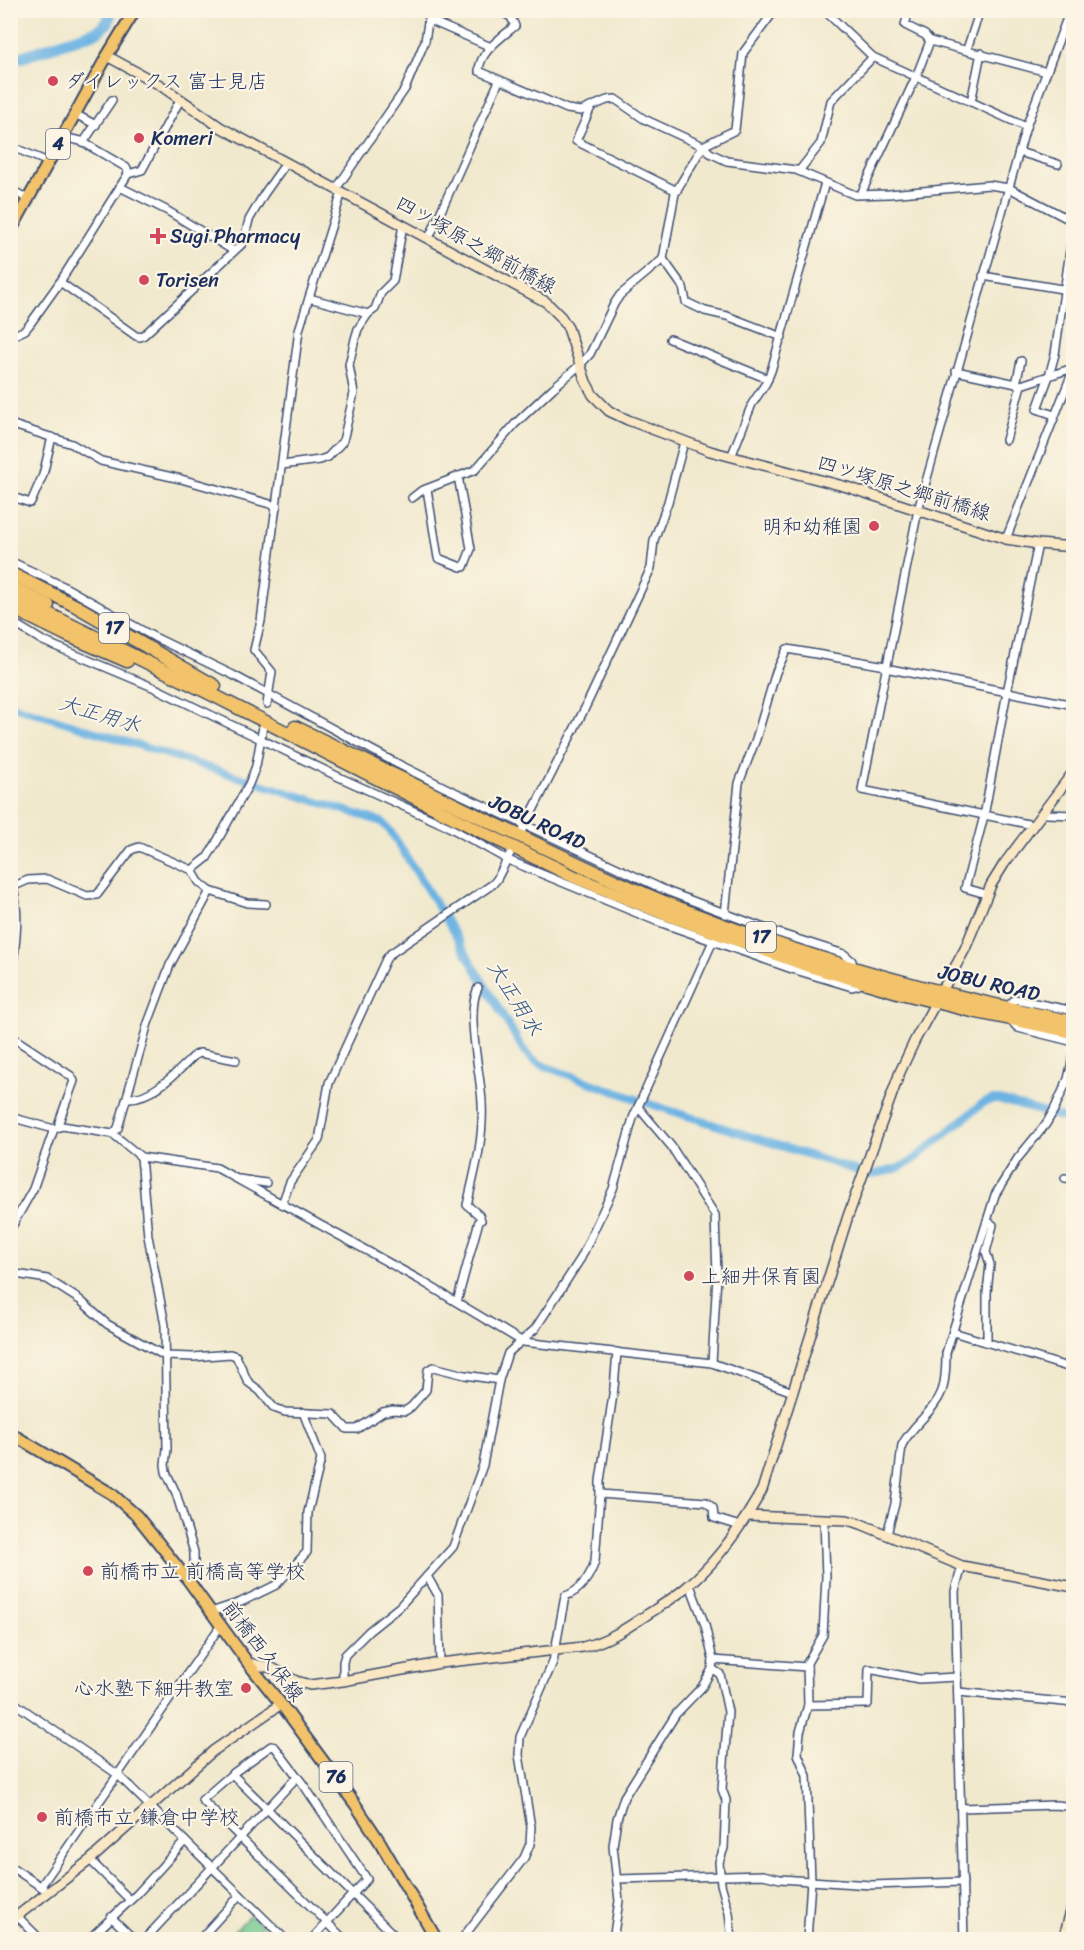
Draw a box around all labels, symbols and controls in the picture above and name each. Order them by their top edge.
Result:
place label: ダイレックス 富士見店 [65,64,268,99]
marker: ダイレックス 富士見店 [46,74,60,88]
place label: Komeri [151,121,213,156]
road number: 4 [46,129,70,159]
marker: Komeri [132,131,146,145]
street label: 四ツ塚原之郷前橋線 [389,186,563,304]
place label: Sugi Pharmacy [170,219,301,254]
marker: Sugi Pharmacy [151,229,165,243]
place label: Torisen [156,263,219,298]
marker: Torisen [137,273,151,287]
street label: 四ツ塚原之郷前橋線 [813,445,995,531]
place label: 明和幼稚園 [762,509,862,544]
marker: 明和幼稚園 [867,519,881,533]
road number: 17 [99,613,129,643]
water label: 大正用水 [54,684,146,744]
street label: JOBU ROAD [482,784,591,860]
road number: 17 [746,922,776,952]
water label: 大正用水 [477,952,553,1044]
street label: JOBU ROAD [934,954,1043,1012]
place label: 上細井保育園 [701,1259,821,1294]
marker: 上細井保育園 [682,1269,696,1283]
place label: 前橋市立 前橋高等学校 [100,1554,305,1589]
marker: 前橋市立 前橋高等学校 [81,1564,95,1578]
street label: 前橋西久保線 [213,1593,313,1709]
place label: 心水塾下細井教室 [74,1671,234,1706]
marker: 心水塾下細井教室 [239,1681,253,1695]
road number: 76 [320,1762,352,1792]
place label: 前橋市立 鎌倉中学校 [54,1800,239,1835]
marker: 前橋市立 鎌倉中学校 [35,1810,49,1824]

